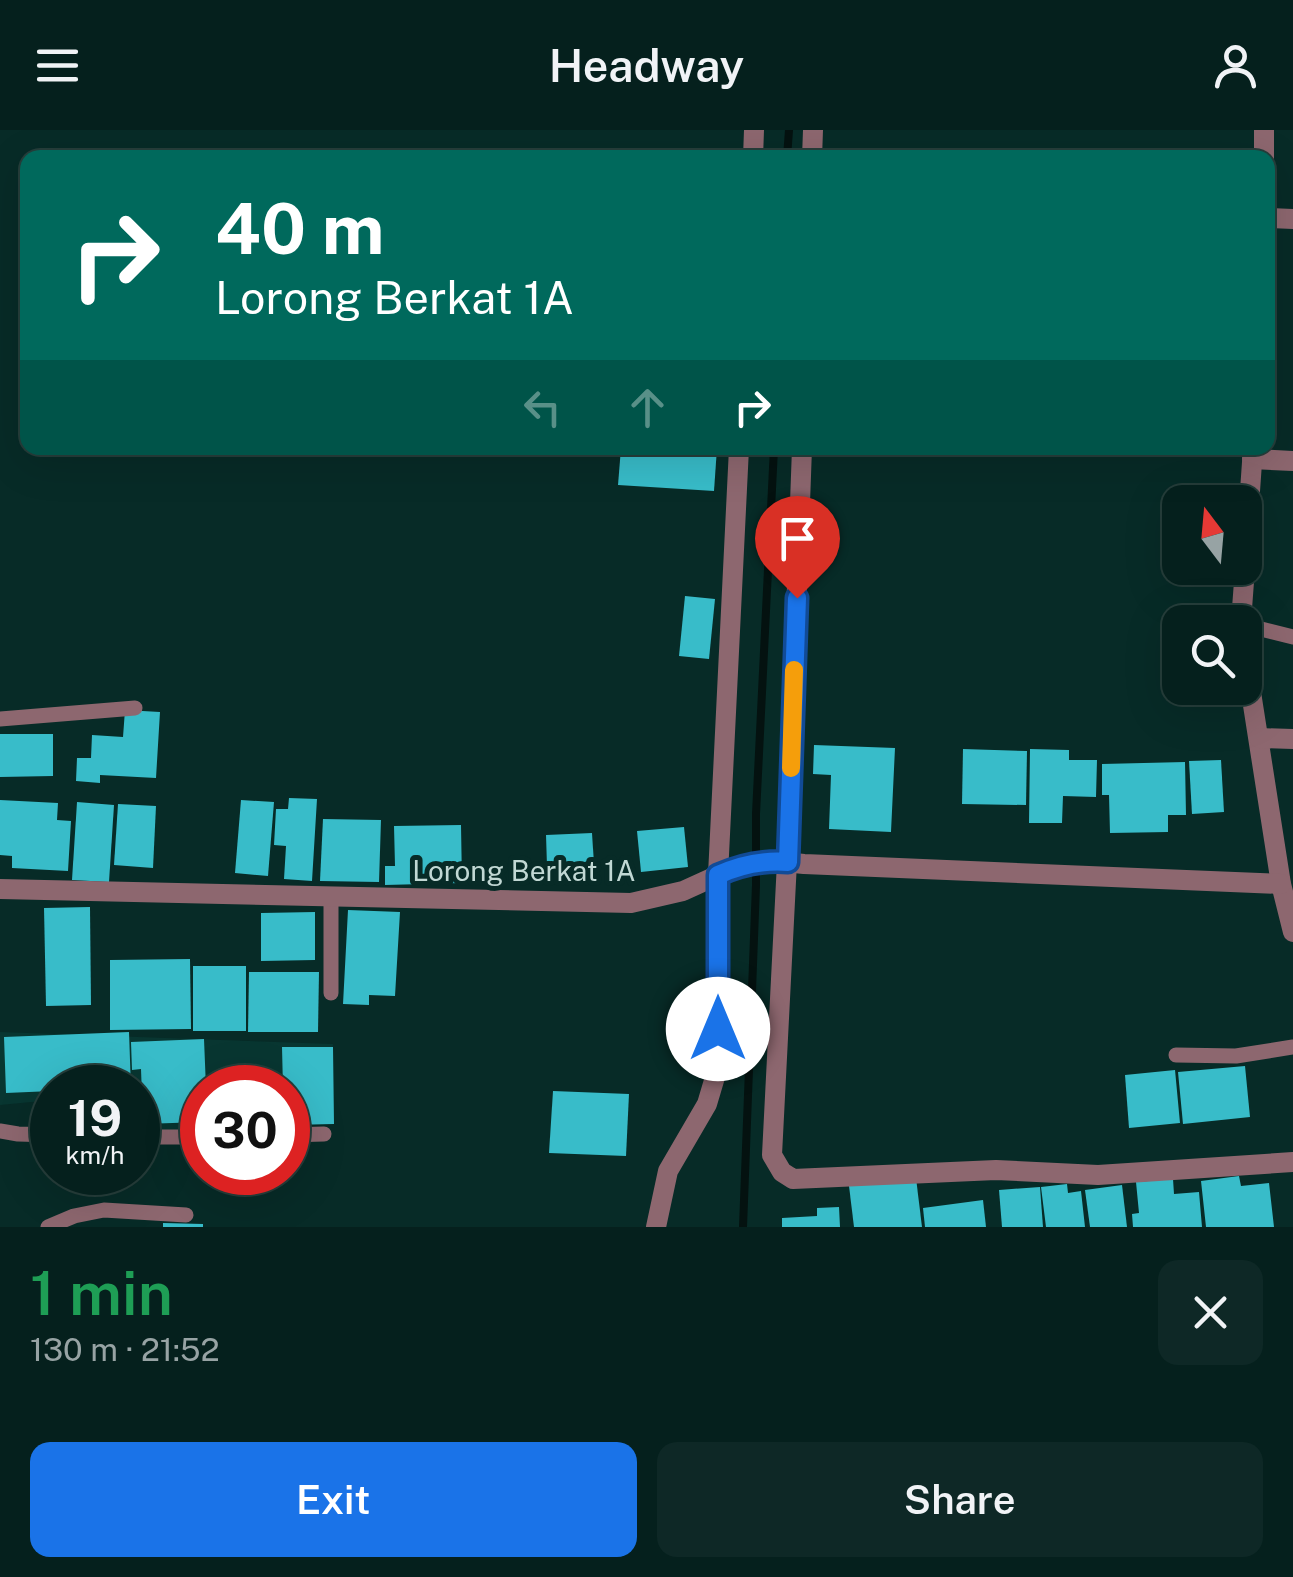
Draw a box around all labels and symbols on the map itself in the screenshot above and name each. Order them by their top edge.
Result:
north arrow [1162,485,1262,585]
pin [755,496,840,599]
street label: Lorong Berkat 1A [412,854,636,887]
position arrow [666,977,770,1081]
speed limit sign: 30 [180,1065,310,1195]

